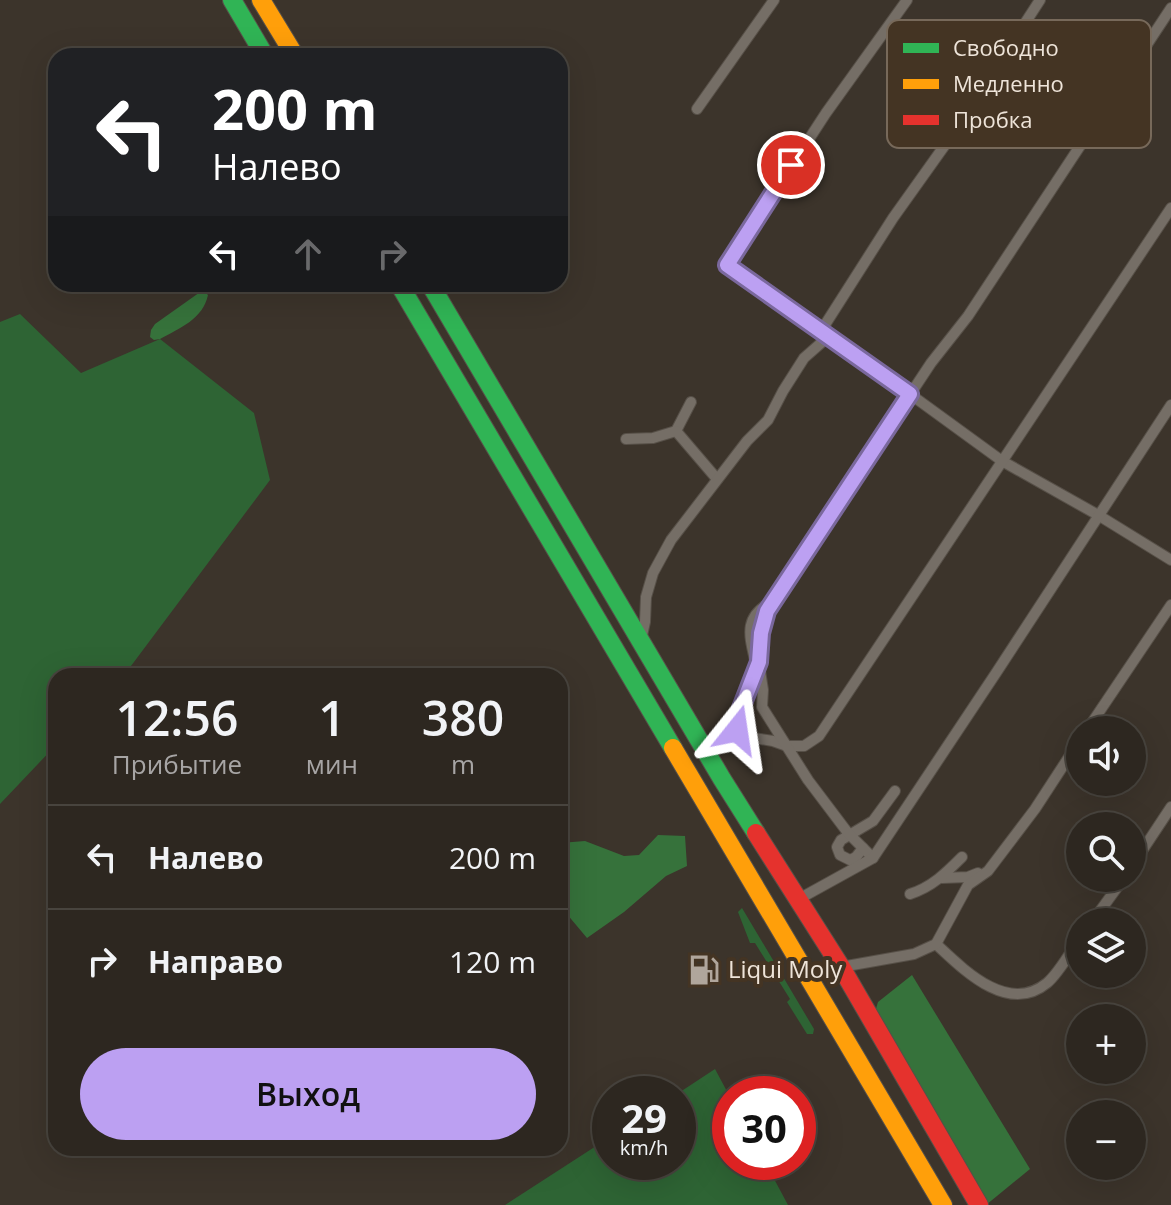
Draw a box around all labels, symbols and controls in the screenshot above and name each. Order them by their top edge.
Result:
legend [887,20,1151,148]
text: Свободно [953,32,1059,62]
text: Медленно [953,68,1064,98]
text: 200 m [212,70,378,146]
icon: left [80,80,184,184]
text: Пробка [953,104,1032,134]
pin [757,131,825,199]
text: Налево [212,142,342,191]
icon: arrive [769,143,813,187]
icon: left [202,232,246,276]
icon: ahead [286,232,330,276]
icon: right [370,232,414,276]
text: 12:56 [115,685,238,750]
text: 1 [318,685,346,750]
text: 380 [422,685,504,750]
position arrow [695,688,779,772]
map controls [1066,716,1146,1180]
button: sound [1066,716,1146,796]
text: Прибытие [112,746,242,782]
text: мин [306,746,358,782]
text: m [451,746,475,782]
button: search [1066,812,1146,892]
icon: left [80,835,124,879]
text: Налево [148,837,264,878]
text: 200 m [449,837,536,878]
button: layers [1066,908,1146,988]
icon: right [80,939,124,983]
text: Направо [148,941,283,982]
text: 120 m [449,941,536,982]
place label: Liqui Moly [728,952,843,985]
fuel station icon: Liqui Moly [687,953,721,987]
button: + [1066,1004,1146,1084]
button: Выход [80,1048,536,1140]
speed limit sign: 30 [712,1076,816,1180]
text: 29 [621,1090,667,1145]
button: − [1066,1100,1146,1180]
text: km/h [620,1134,668,1161]

